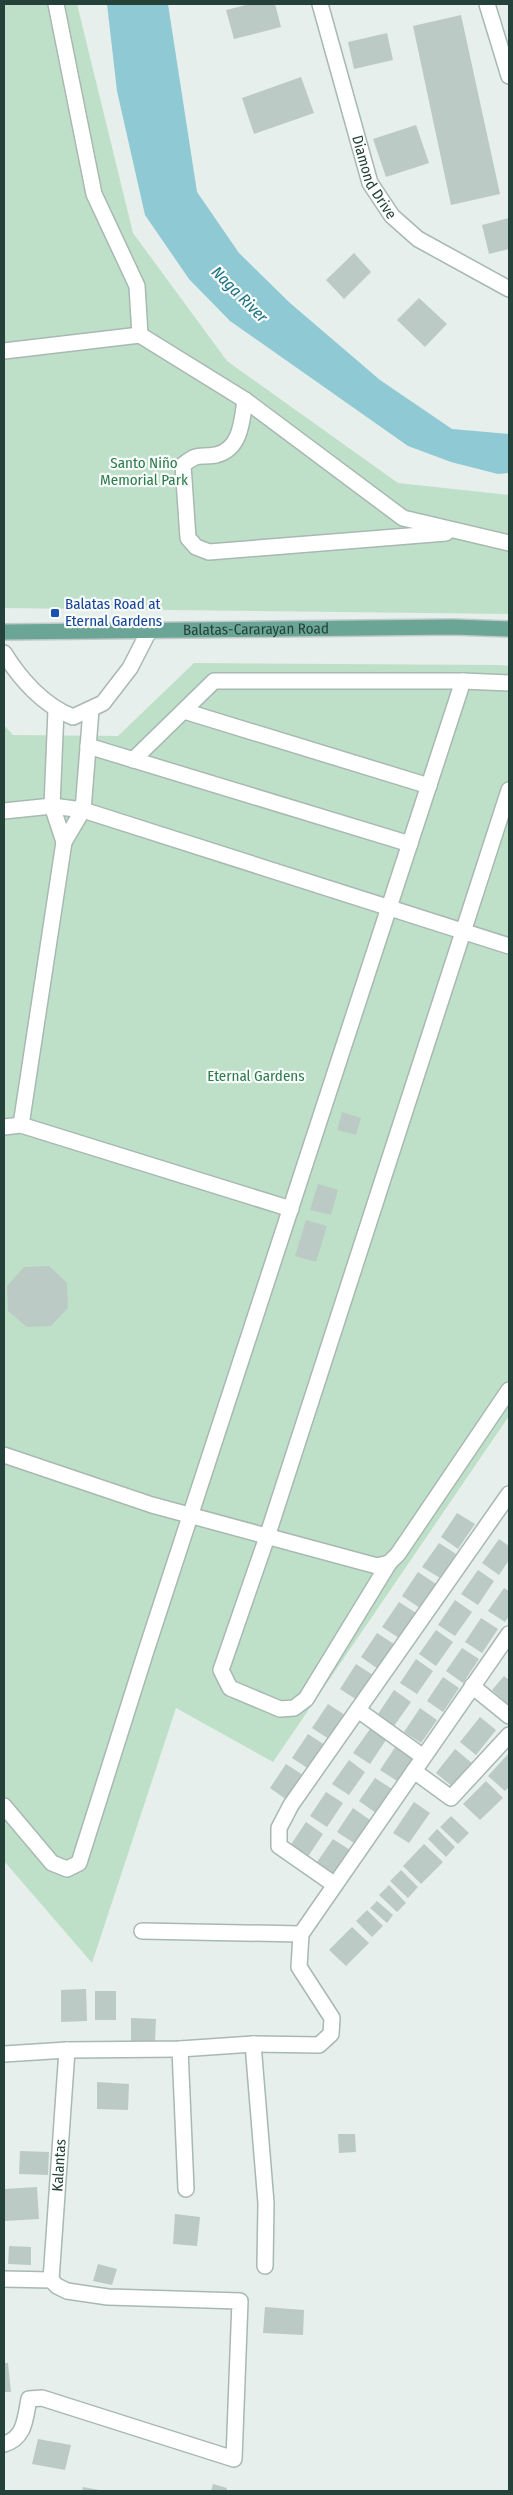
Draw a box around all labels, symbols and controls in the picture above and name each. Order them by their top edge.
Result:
street label: Diamond Drive [348,133,400,222]
water label: Naga River [208,262,272,327]
park label: Santo Niño Memorial Park [100,454,188,489]
place label: Balatas Road at Eternal Gardens [65,595,162,630]
marker: Balatas Road at Eternal Gardens [49,607,61,619]
street label: Balatas-Cararayan Road [183,619,329,639]
park label: Eternal Gardens [207,1067,305,1085]
street label: Kalantas [48,2138,70,2192]

